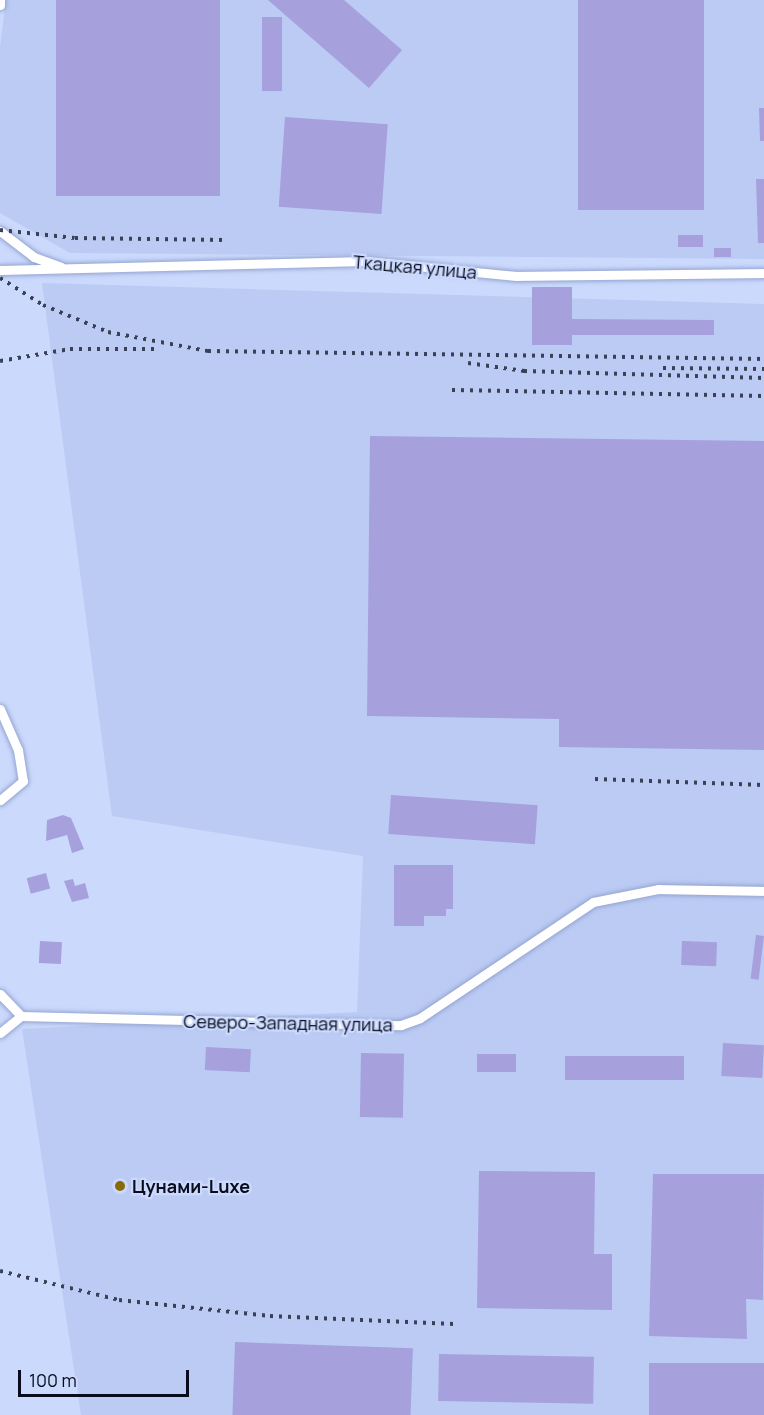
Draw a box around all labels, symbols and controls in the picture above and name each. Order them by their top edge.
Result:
street label: Ткацкая улица [352,251,478,283]
street label: Северо-Западная улица [183,1010,393,1036]
place label: Цунами-Luxe [132,1175,250,1197]
marker: Цунами-Luxe [113,1179,127,1193]
scale bar [21,1358,192,1396]
text: 100 m [29,1368,77,1392]

